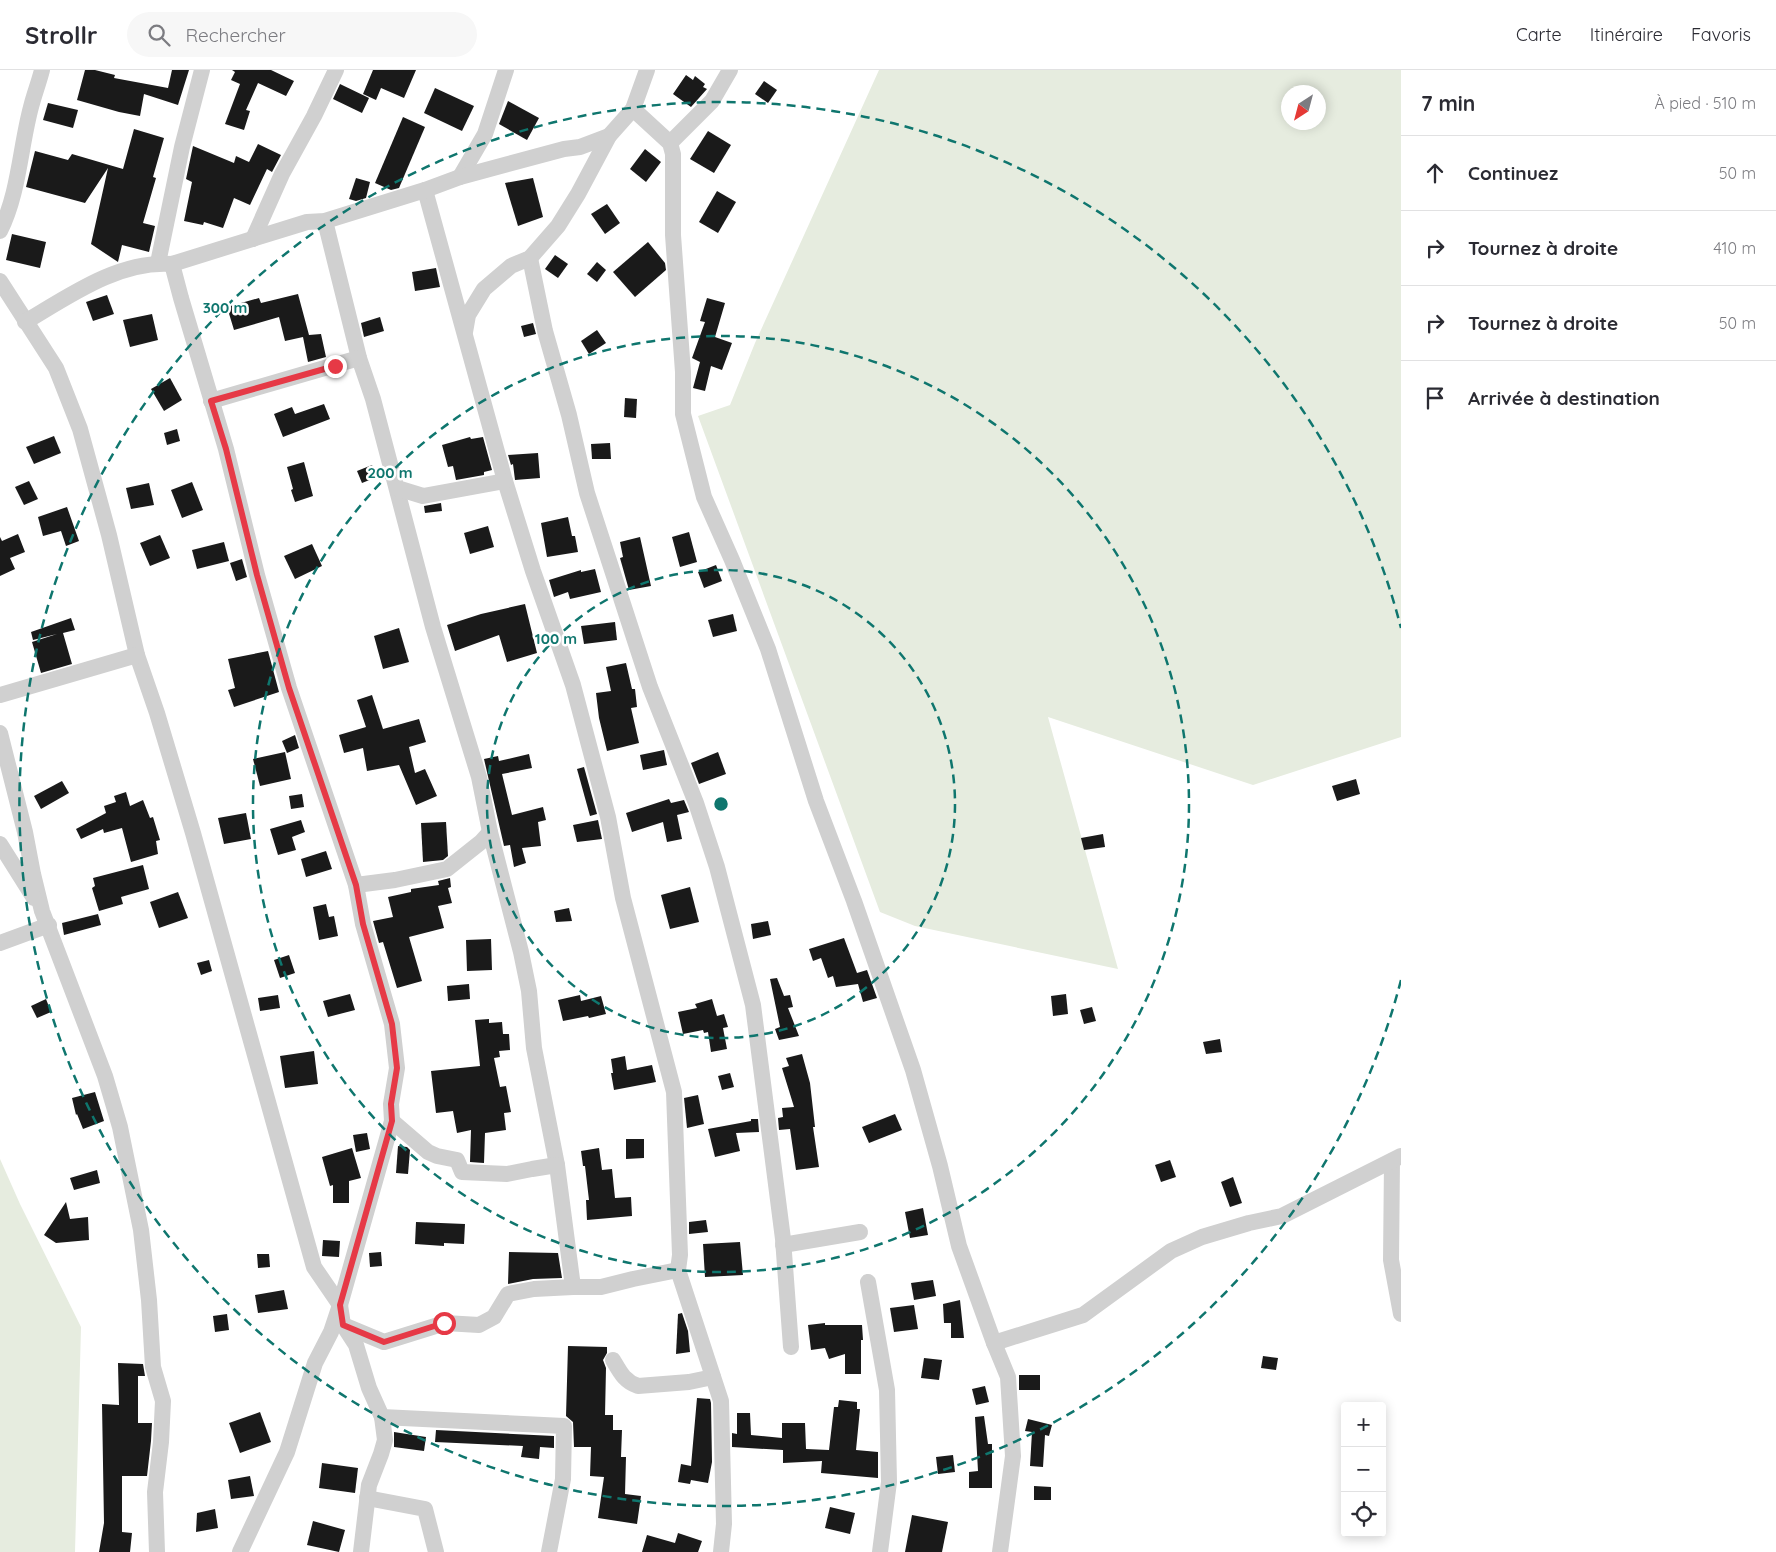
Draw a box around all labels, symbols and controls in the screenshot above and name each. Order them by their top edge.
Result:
search box [127,12,477,57]
text: Strollr [25,20,97,50]
icon: search [145,21,173,49]
text: Rechercher [185,23,286,47]
text: Carte [1516,23,1562,46]
text: Itinéraire [1590,23,1663,46]
text: Favoris [1691,23,1751,46]
north arrow [1281,85,1326,130]
text: 7 min [1421,90,1475,116]
text: À pied · 510 m [1654,93,1756,113]
icon: ahead [1421,159,1449,187]
text: Continuez [1468,161,1558,185]
text: 50 m [1719,163,1756,183]
icon: right [1421,234,1449,262]
text: Tournez à droite [1468,236,1618,260]
text: 410 m [1713,238,1756,258]
text: 300 m [203,298,247,317]
icon: right [1421,309,1449,337]
text: Tournez à droite [1468,311,1618,335]
text: 50 m [1719,313,1756,333]
route end [324,355,347,378]
icon: arrive [1421,384,1449,412]
text: Arrivée à destination [1468,386,1660,410]
text: 200 m [368,463,413,482]
text: 100 m [535,629,577,648]
centre of rings [712,795,730,813]
route start [433,1312,456,1335]
map controls [1341,1402,1386,1537]
button: + [1341,1402,1386,1447]
button: − [1341,1447,1386,1492]
button: locate [1341,1492,1386,1537]

